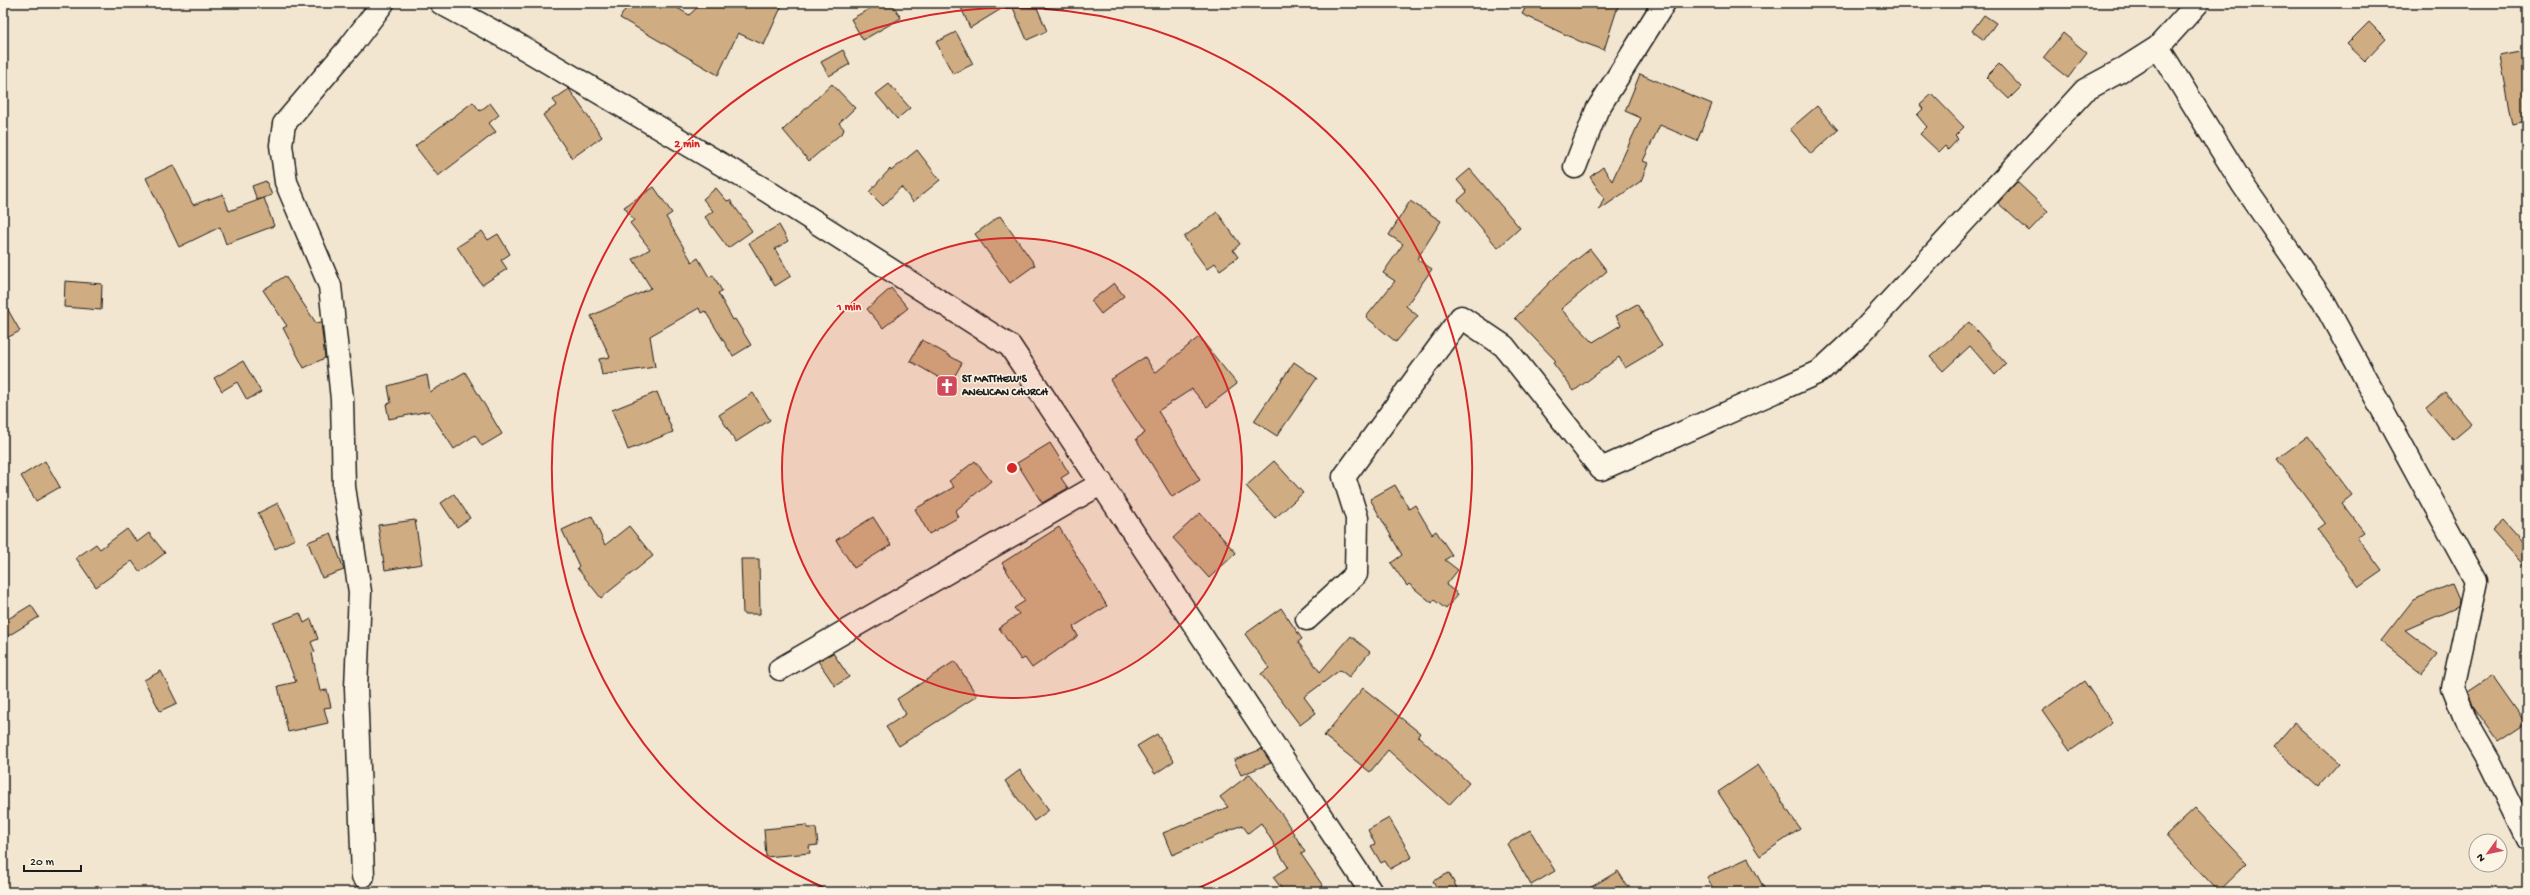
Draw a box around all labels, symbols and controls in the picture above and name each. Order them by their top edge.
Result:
text: 2 min [674,138,700,152]
text: 1 min [836,301,862,315]
church icon: ST MATTHEW'S ANGLICAN CHURCH [934,373,960,399]
place label: ST MATTHEW'S ANGLICAN CHURCH [961,374,1049,399]
centre of rings [1005,461,1019,475]
north arrow [2468,833,2508,873]
scale bar [24,847,81,873]
text: N [2474,851,2488,864]
text: 20 m [30,856,55,870]

